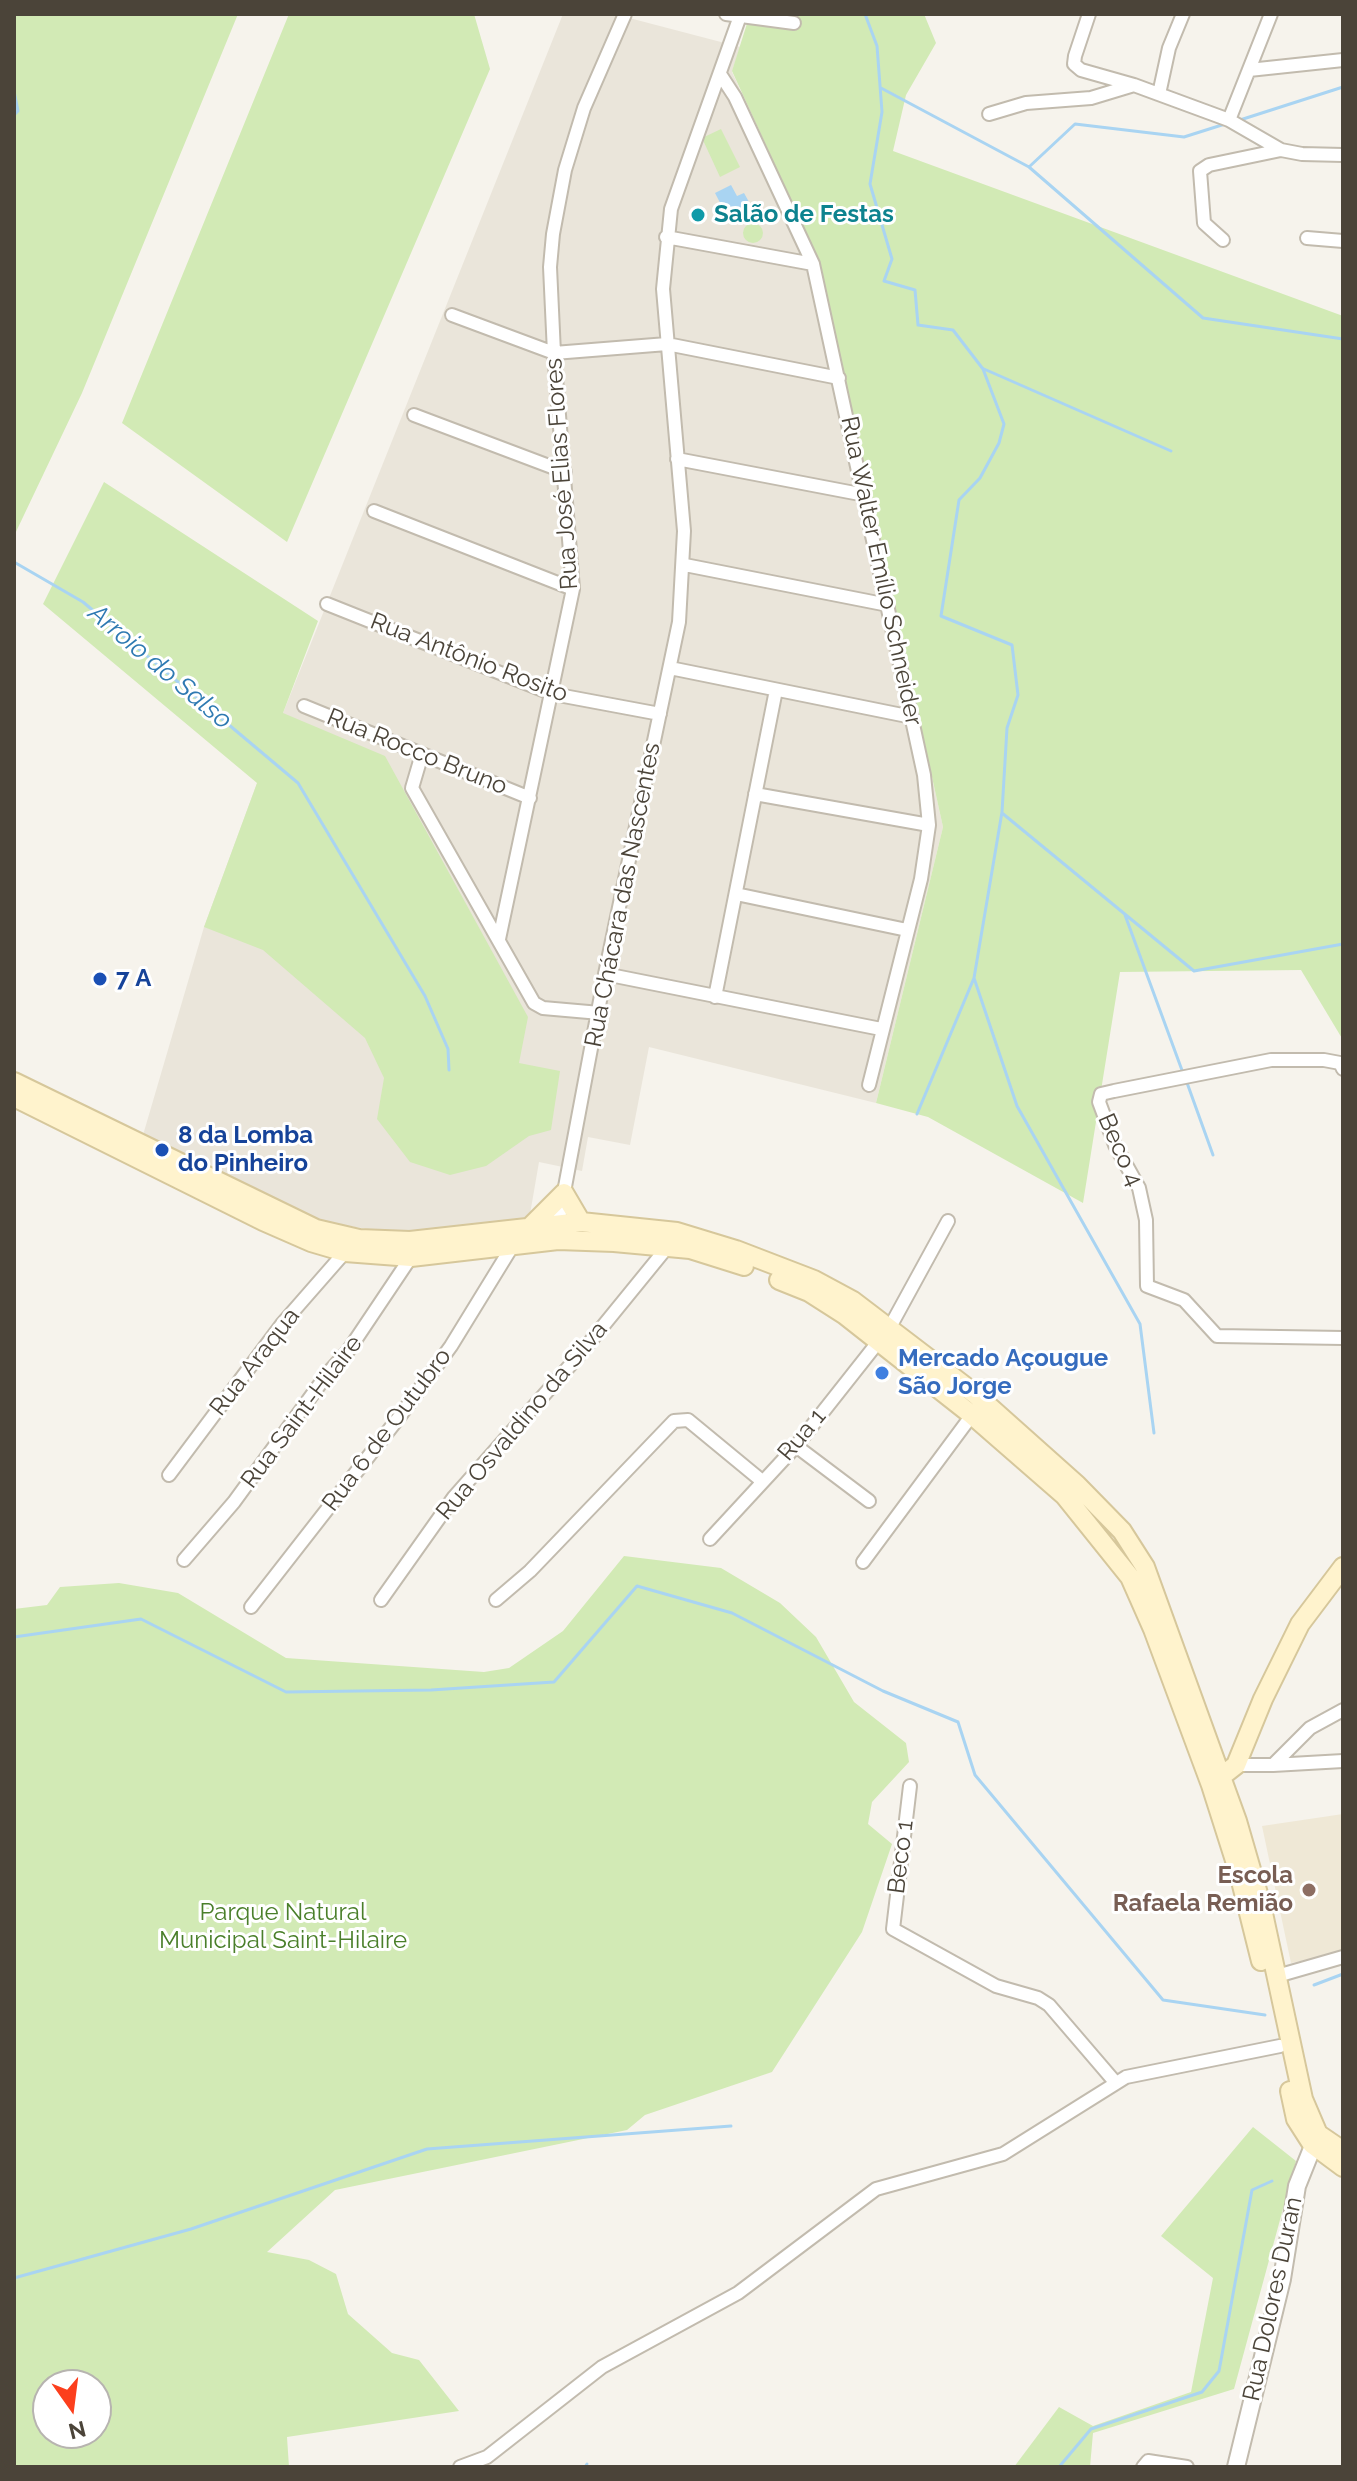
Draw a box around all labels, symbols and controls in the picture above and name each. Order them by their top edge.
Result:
place label: Salão de Festas [714,201,894,229]
marker: Salão de Festas [689,206,707,224]
street label: Rua José Elias Flores [540,357,584,591]
street label: Rua Walter Emílio Schneider [834,414,928,728]
water label: Arroio do Salso [82,598,238,736]
street label: Rua Antônio Rosito [366,607,572,709]
street label: Rua Rocco Bruno [323,703,511,801]
street label: Rua Chácara das Nascentes [579,740,667,1050]
place label: 7 A [116,965,151,993]
marker: 7 A [91,970,109,988]
street label: Beco 4 [1091,1109,1149,1191]
place label: 8 da Lomba do Pinheiro [178,1122,313,1178]
marker: 8 da Lomba do Pinheiro [153,1141,171,1159]
street label: Rua Araqua [204,1302,306,1422]
street label: Rua Osvaldino da Silva [430,1316,614,1526]
street label: Rua Saint-Hilaire [235,1330,369,1494]
street label: Rua 6 de Outubro [316,1343,458,1517]
place label: Mercado Açougue São Jorge [898,1345,1108,1401]
marker: Mercado Açougue São Jorge [873,1364,891,1382]
street label: Rua 1 [772,1403,832,1467]
street label: Beco 1 [882,1819,920,1895]
place label: Escola Rafaela Remião [1113,1862,1293,1918]
marker: Escola Rafaela Remião [1300,1881,1318,1899]
park label: Parque Natural Municipal Saint-Hilaire [159,1899,407,1955]
street label: Rua Dolores Duran [1237,2194,1309,2404]
north arrow [32,2369,112,2449]
text: N [66,2416,89,2445]

